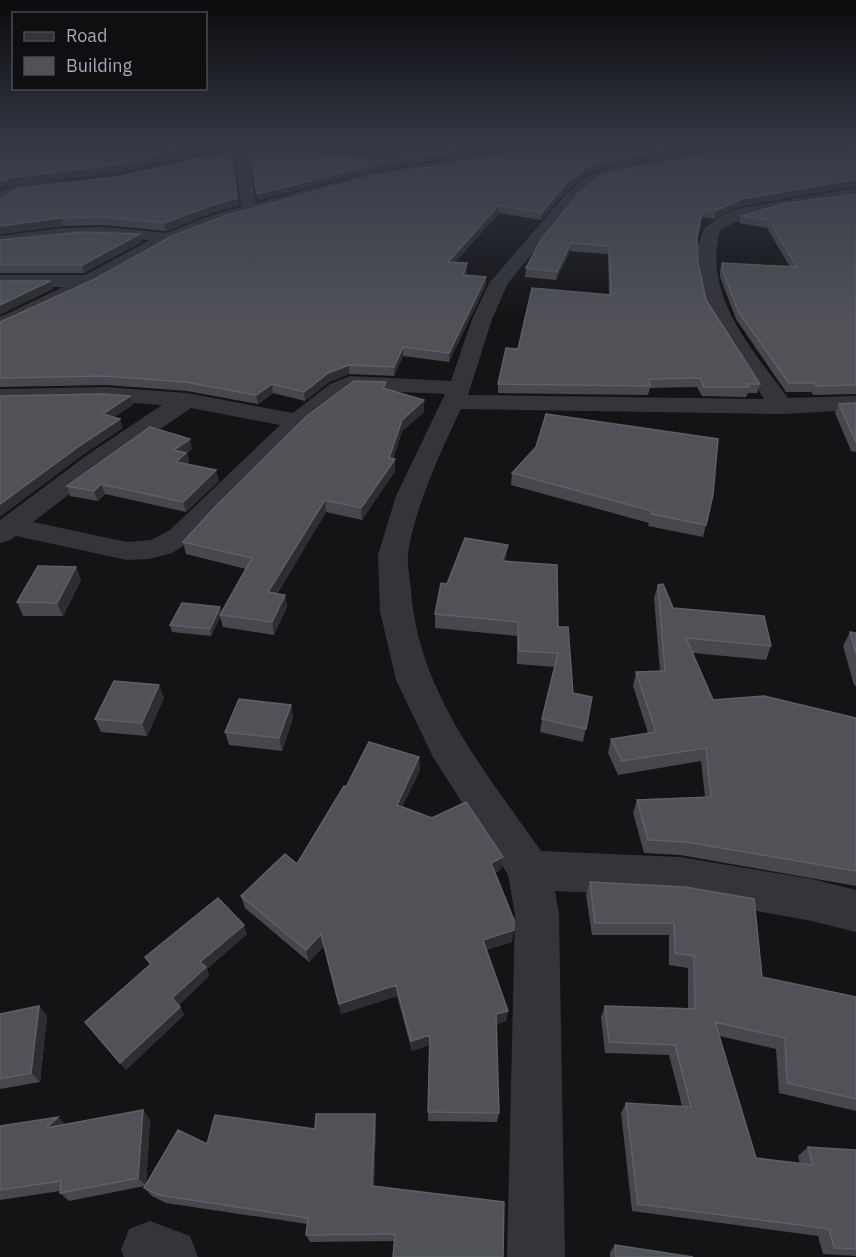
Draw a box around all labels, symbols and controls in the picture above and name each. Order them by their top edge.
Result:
legend [12,12,207,90]
text: Road [66,24,107,47]
text: Building [66,54,133,77]

